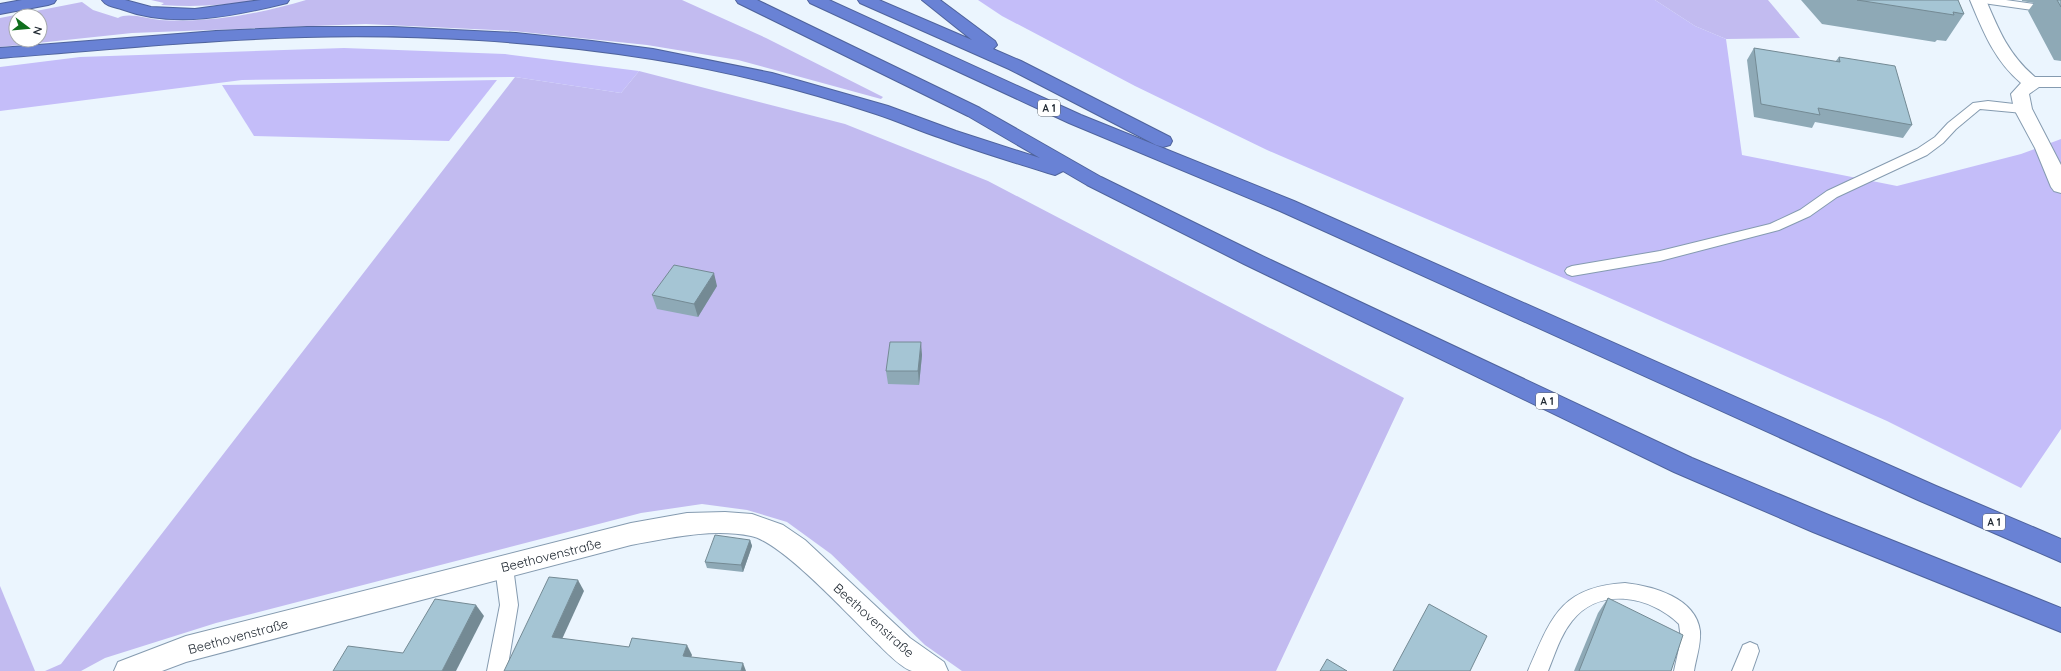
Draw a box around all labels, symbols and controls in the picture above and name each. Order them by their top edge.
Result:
north arrow [8,8,48,48]
text: N [30,25,45,37]
road number: A 1 [1038,100,1060,116]
road number: A 1 [1536,393,1558,409]
road number: A 1 [1983,514,2005,530]
street label: Beethovenstraße [499,535,603,575]
street label: Beethovenstraße [830,580,918,660]
street label: Beethovenstraße [186,615,290,657]

